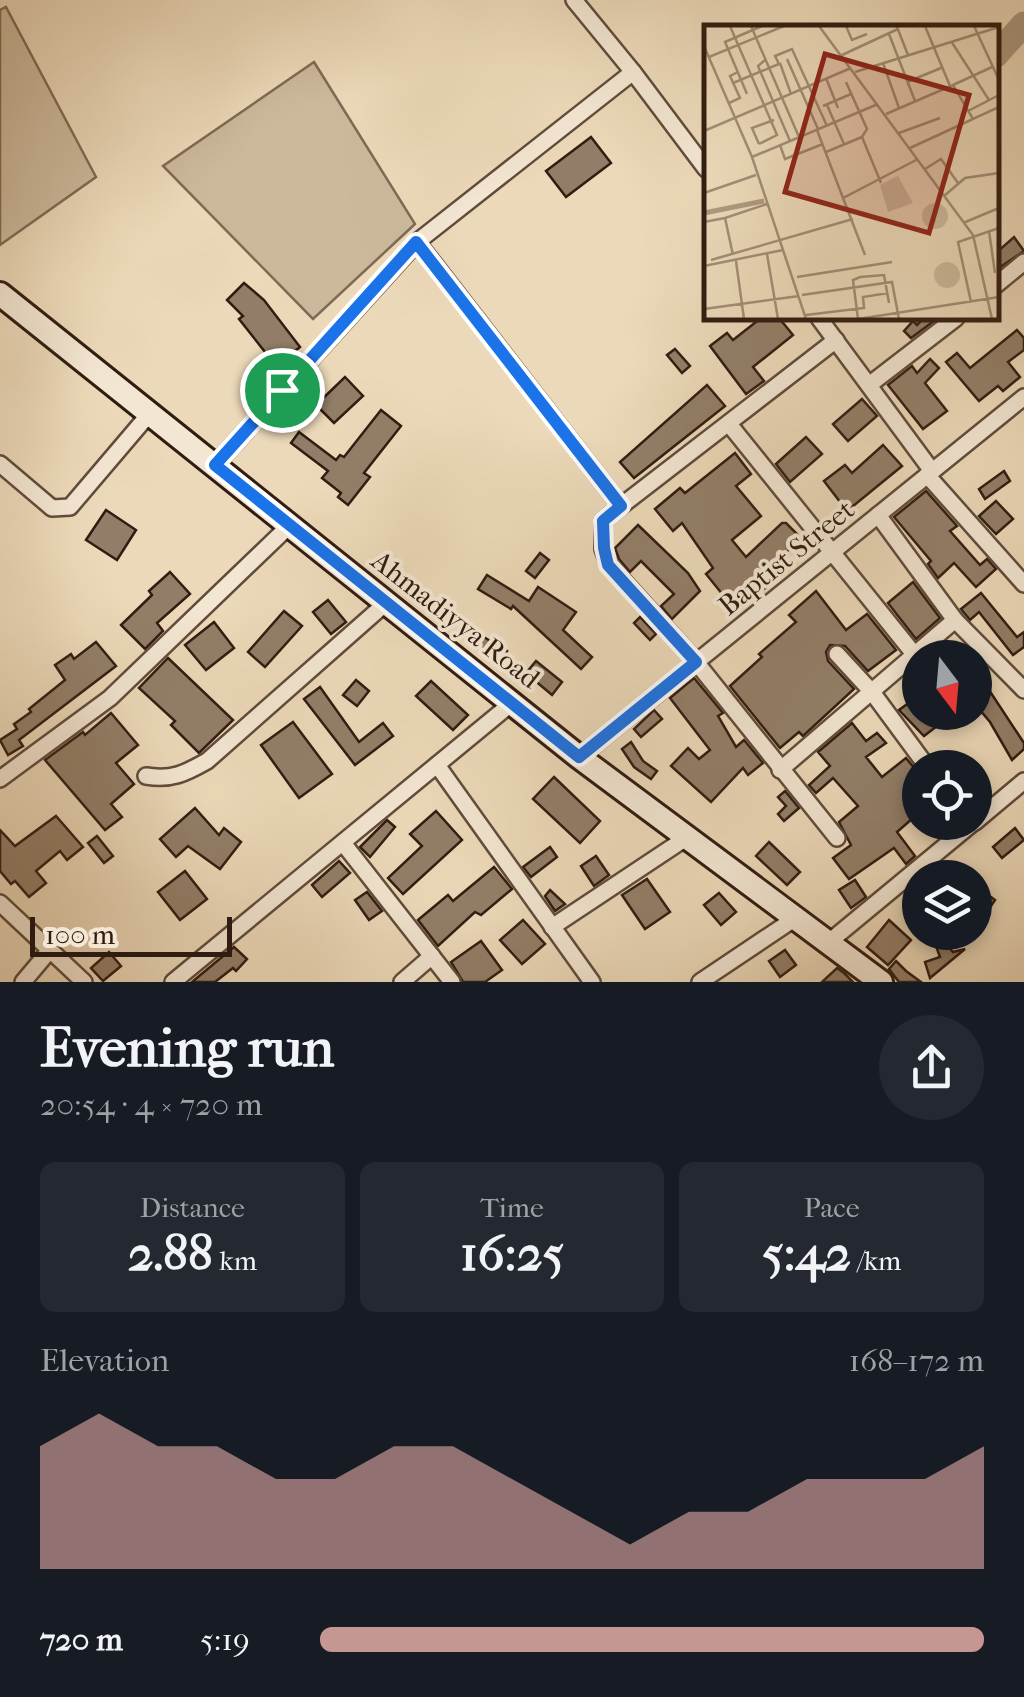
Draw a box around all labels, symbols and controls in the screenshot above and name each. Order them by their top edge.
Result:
inset map [704,25,999,320]
pin [240,348,325,433]
icon: arrive [255,363,310,418]
street label: Baptist Street [712,493,861,622]
street label: Ahmadiyya Road [364,543,547,696]
north arrow [902,640,992,730]
map controls [902,640,992,950]
button: locate [902,750,992,840]
button: layers [902,860,992,950]
scale bar [30,912,232,956]
text: 100 m [45,918,115,951]
button: share [879,1015,984,1120]
text: Evening run [40,1016,334,1080]
text: 20:54 · 4 × 720 m [40,1086,263,1123]
text: Distance [140,1191,245,1224]
text: Time [480,1191,544,1224]
text: Pace [804,1191,860,1224]
text: 2.88 [128,1224,213,1283]
text: 16:25 [460,1224,564,1283]
text: 5:42 [762,1224,851,1283]
text: km [213,1244,257,1277]
text: /km [851,1244,901,1277]
text: Elevation [40,1342,169,1379]
text: 168–172 m [849,1342,984,1379]
text: 720 m [40,1621,123,1658]
text: 5:19 [200,1621,250,1658]

